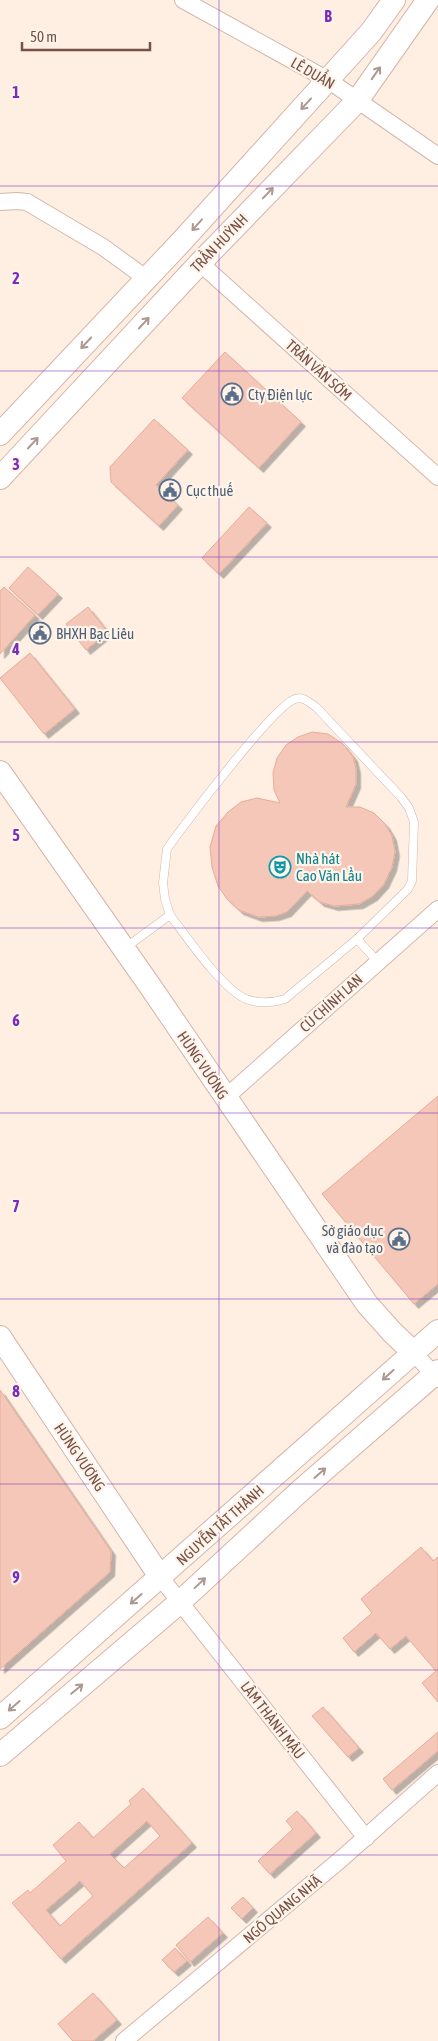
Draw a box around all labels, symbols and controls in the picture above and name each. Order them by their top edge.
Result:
text: B [324,7,332,25]
scale bar [22,20,150,52]
text: 50 m [30,28,57,45]
street label: LÊ DUẨN [288,52,339,92]
one-way arrow [371,67,382,80]
text: 1 [12,83,20,101]
one-way arrow [300,98,312,111]
one-way arrow [262,187,274,199]
street label: TRẦN HUỲNH [186,210,251,276]
one-way arrow [191,218,203,231]
text: 2 [12,269,20,287]
one-way arrow [138,317,150,330]
street label: TRẦN VĂN SỚM [283,335,356,404]
one-way arrow [80,337,92,350]
public building icon: Cty Điện lực [220,382,244,406]
place label: Cty Điện lực [248,386,313,403]
one-way arrow [27,436,39,449]
text: 3 [12,455,20,473]
public building icon: Cục thuế [158,478,182,502]
place label: Cục thuế [186,482,233,499]
public building icon: BHXH Bạc Liêu [28,621,52,645]
place label: BHXH Bạc Liêu [56,625,134,642]
text: 4 [11,640,20,658]
text: 5 [12,826,20,844]
place label: Nhà hát Cao Văn Lầu [296,850,362,884]
theatre icon: Nhà hát Cao Văn Lầu [268,855,292,879]
street label: CÙ CHÍNH LAN [296,970,366,1036]
text: 6 [12,1011,20,1029]
street label: HÙNG VƯƠNG [174,1028,232,1102]
text: 7 [12,1197,20,1215]
place label: Sở giáo dục và đào tạo [322,1222,383,1256]
public building icon: Sở giáo dục và đào tạo [387,1227,411,1251]
one-way arrow [382,1369,395,1381]
text: 8 [12,1382,20,1400]
street label: HÙNG VƯƠNG [51,1420,109,1494]
one-way arrow [314,1468,327,1479]
street label: NGUYỄN TẤT THÀNH [172,1481,267,1569]
text: 9 [12,1568,20,1586]
one-way arrow [194,1577,207,1589]
one-way arrow [130,1593,143,1605]
street label: LÂM THÀNH MẬU [237,1678,309,1762]
one-way arrow [71,1683,84,1695]
one-way arrow [7,1700,20,1712]
street label: NGÔ QUANG NHÃ [240,1871,325,1946]

